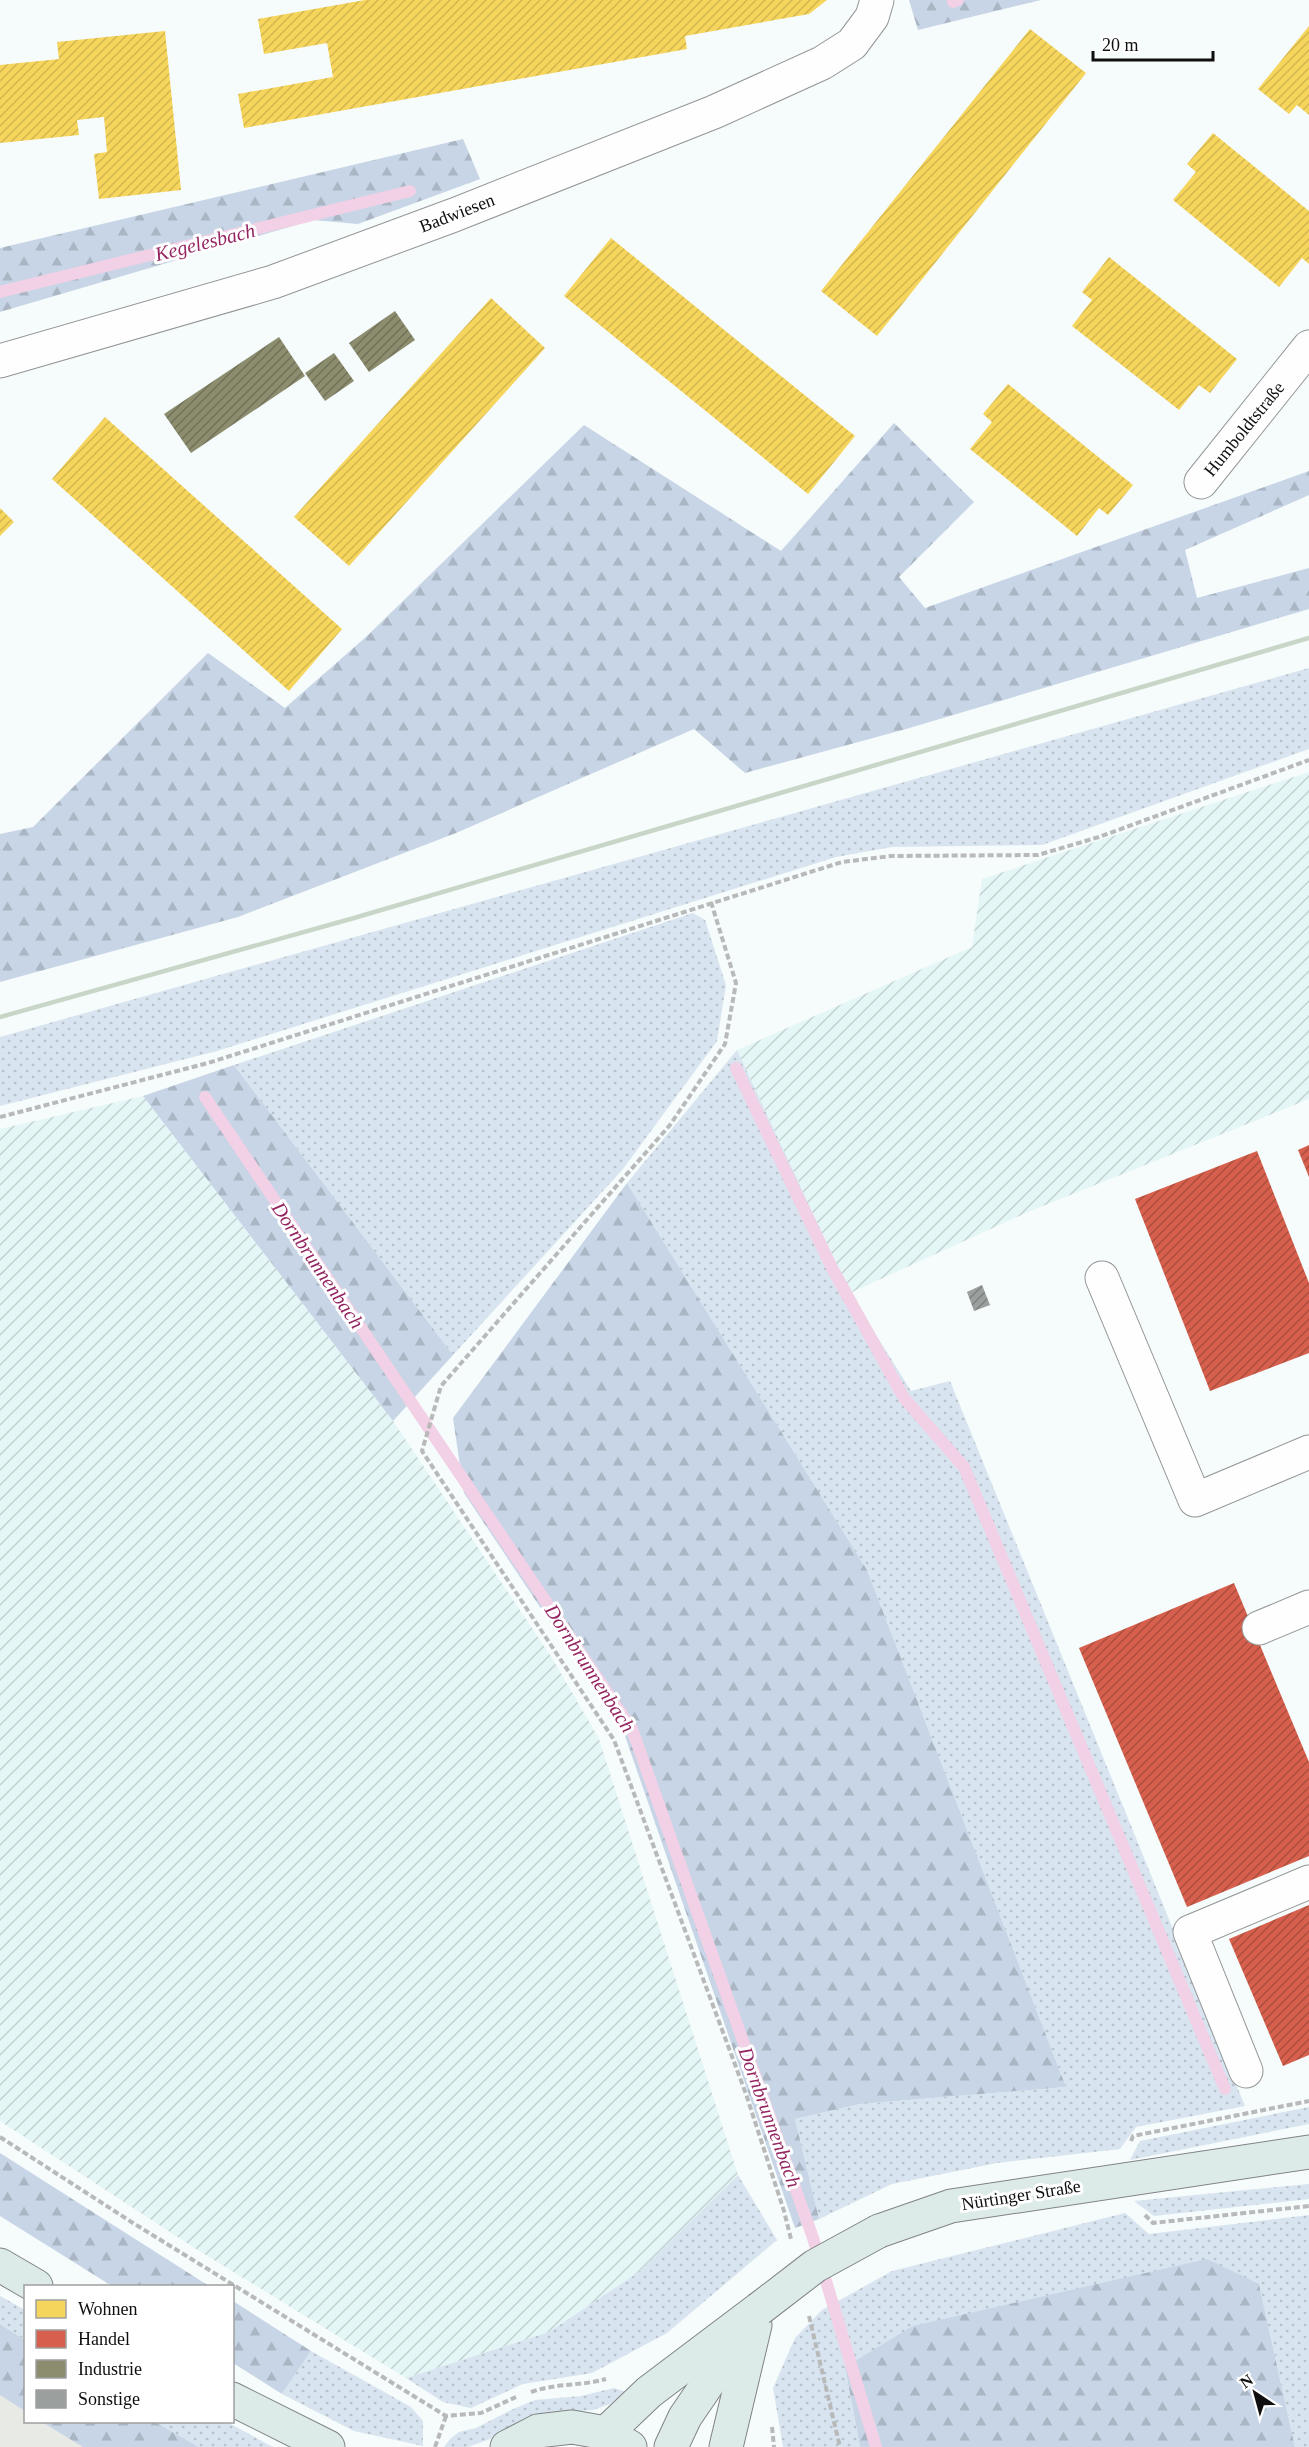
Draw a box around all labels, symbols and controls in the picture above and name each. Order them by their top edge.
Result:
scale bar [1093,24,1213,62]
text: 20 m [1102,35,1139,55]
street label: Badwiesen [417,190,497,236]
water label: Kegelesbach [152,219,257,266]
street label: Humboldtstraße [1200,378,1288,480]
water label: Dornbrunnenbach [267,1197,368,1332]
water label: Dornbrunnenbach [540,1599,639,1736]
water label: Dornbrunnenbach [734,2043,806,2190]
street label: Nürtinger Straße [960,2176,1082,2214]
legend [24,2285,234,2423]
text: Wohnen [78,2299,138,2319]
text: Handel [78,2329,130,2349]
text: Industrie [78,2359,142,2379]
north arrow [1225,2363,1285,2423]
text: N [1237,2371,1257,2392]
text: Sonstige [78,2389,140,2409]

